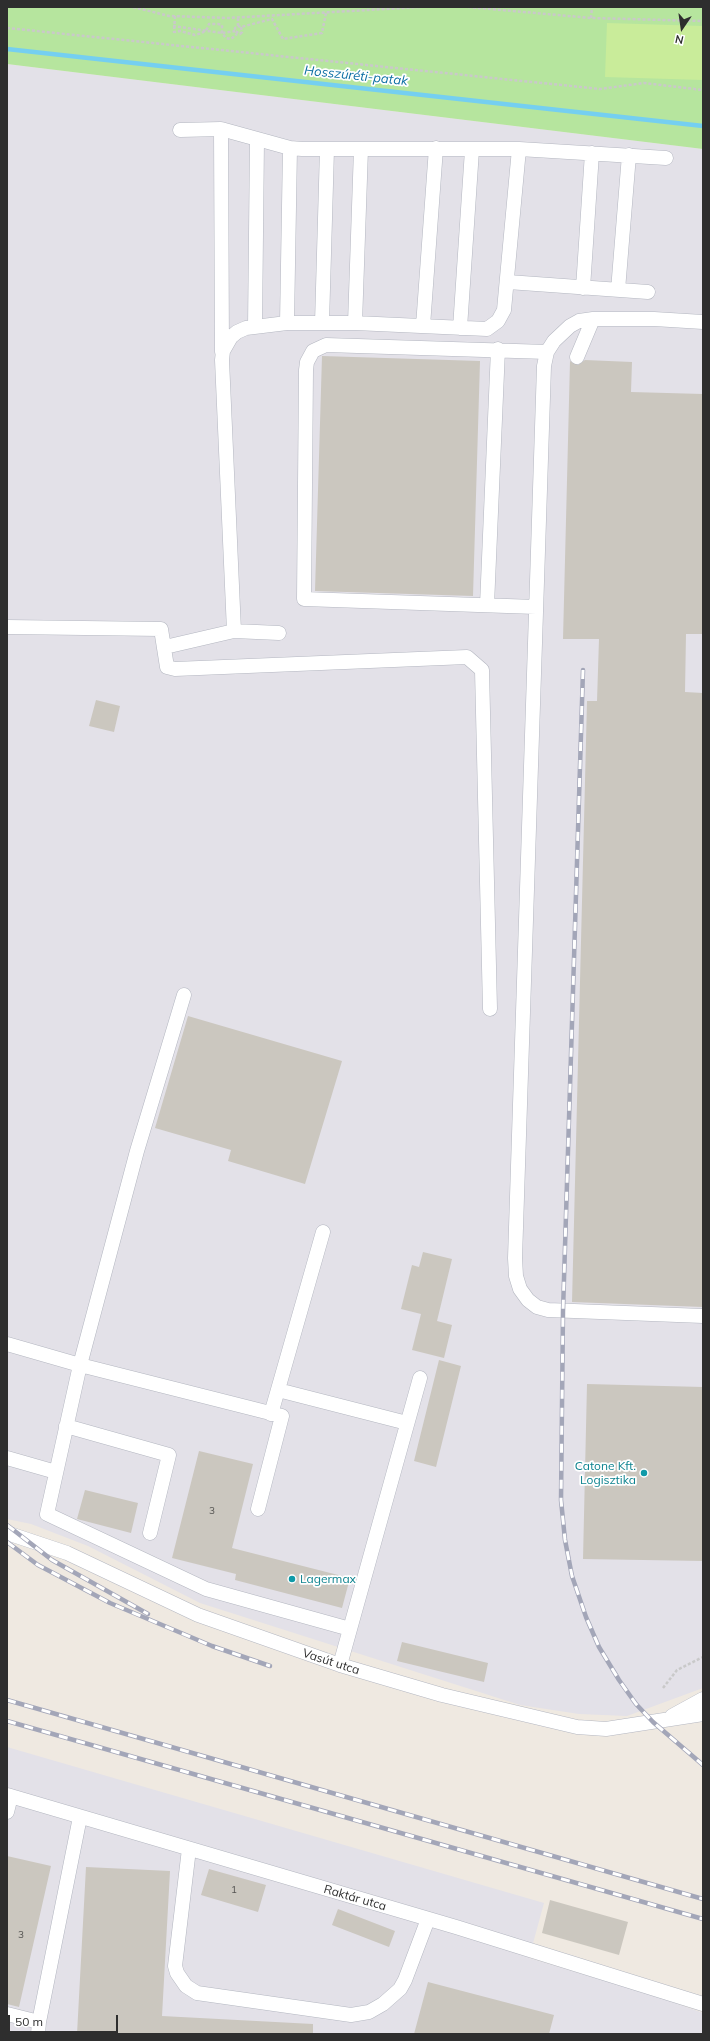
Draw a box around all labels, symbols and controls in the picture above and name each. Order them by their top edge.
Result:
north arrow [662,8,702,48]
text: N [674,32,685,47]
water label: Hosszúréti-patak [303,63,409,89]
place label: Catone Kft. Logisztika [575,1459,636,1487]
marker: Catone Kft. Logisztika [639,1468,649,1478]
house number: 3 [209,1505,215,1517]
place label: Lagermax [300,1572,356,1586]
marker: Lagermax [287,1574,297,1584]
street label: Vasút utca [301,1646,361,1678]
street label: Raktár utca [322,1882,388,1914]
house number: 1 [231,1884,237,1896]
house number: 3 [18,1929,24,1941]
scale bar [10,2007,120,2033]
text: 50 m [15,2014,43,2029]

